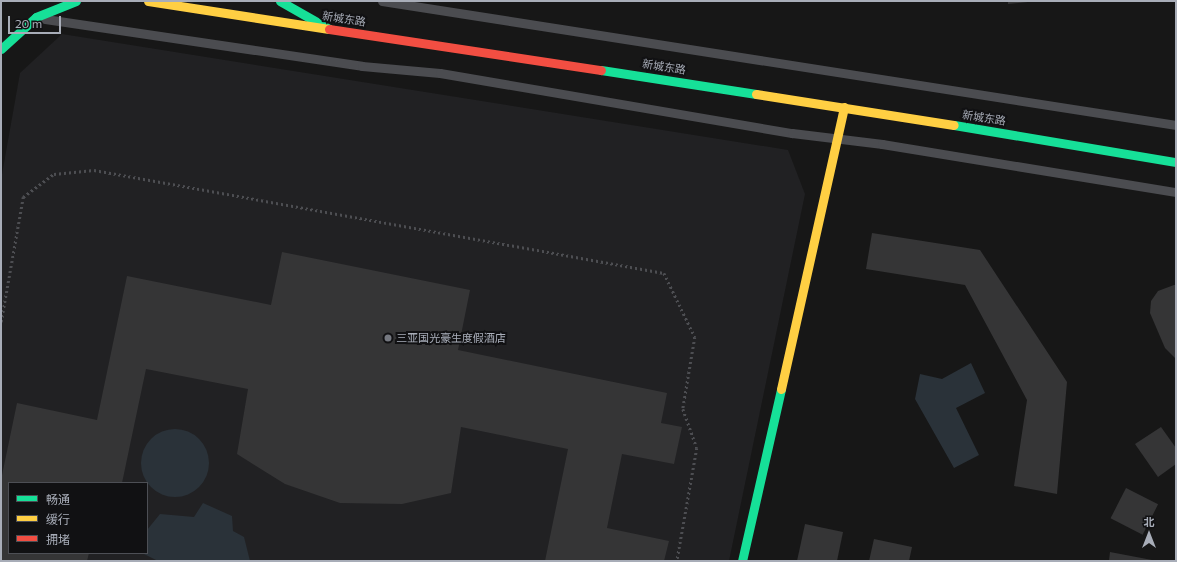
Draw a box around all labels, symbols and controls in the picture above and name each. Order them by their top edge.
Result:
scale bar [10,8,63,34]
street label: 新城东路 [321,9,367,29]
text: 20 m [15,16,42,30]
street label: 新城东路 [641,57,687,77]
street label: 新城东路 [961,108,1007,128]
place label: 三亚国光豪生度假酒店 [396,331,506,345]
marker: 三亚国光豪生度假酒店 [383,333,393,343]
legend [8,482,148,554]
text: 畅通 [46,492,70,506]
text: 缓行 [46,512,70,526]
north arrow [1129,514,1169,554]
text: 北 [1144,515,1155,528]
text: 拥堵 [46,532,70,546]

